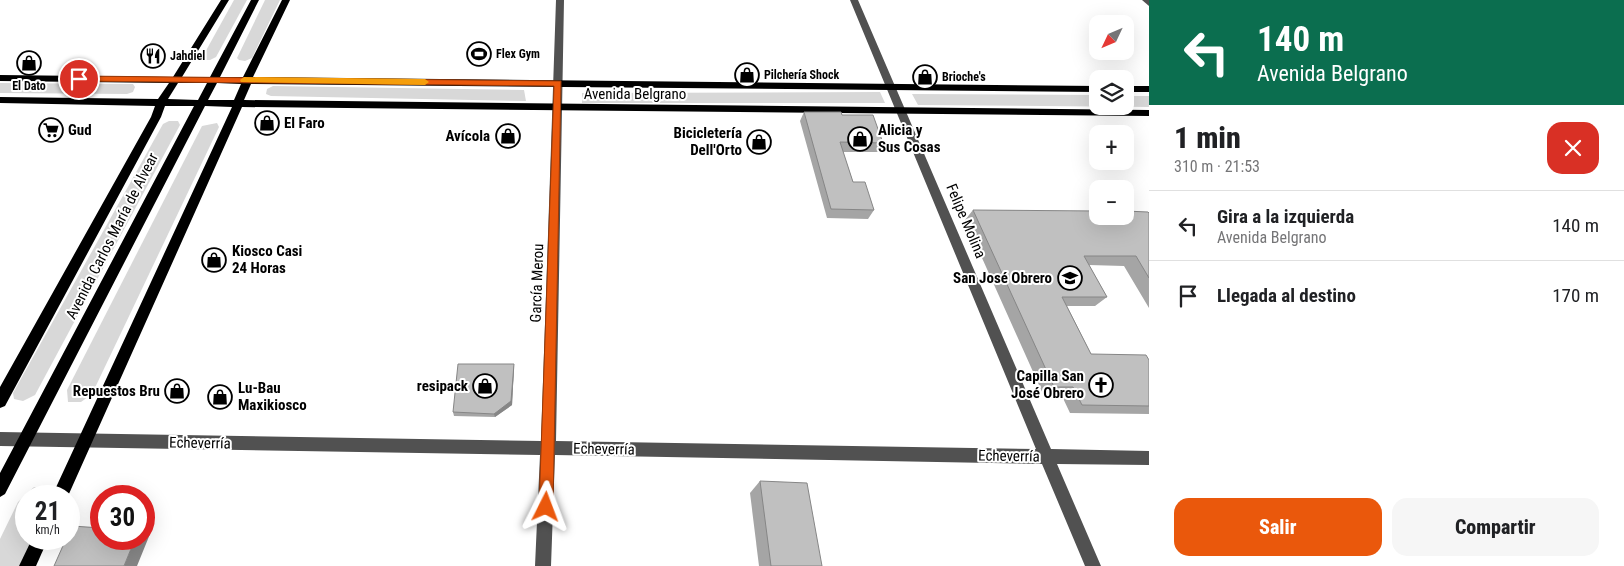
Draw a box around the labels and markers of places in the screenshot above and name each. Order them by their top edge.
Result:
sports icon: Flex Gym [466,41,492,67]
restaurant icon: Jahdiel [140,43,166,69]
place label: Flex Gym [496,47,540,61]
place label: Jahdiel [170,49,205,63]
shop icon: El Dato [16,50,42,76]
pin [58,58,100,100]
shop icon: Pilchería Shock [734,62,760,88]
shop icon: Brioche's [912,64,938,90]
place label: Pilchería Shock [764,68,839,82]
place label: Brioche's [942,70,986,84]
place label: El Dato [12,79,46,93]
shop icon: El Faro [254,110,280,136]
place label: El Faro [284,114,325,132]
supermarket icon: Gud [38,117,64,143]
place label: Gud [68,121,92,139]
place label: Alicia y Sus Cosas [878,121,941,156]
shop icon: Avícola [495,123,521,149]
place label: Bicicletería Dell'Orto [674,124,742,159]
shop icon: Alicia y Sus Cosas [847,126,873,152]
place label: Avícola [446,127,490,145]
shop icon: Bicicletería Dell'Orto [746,129,772,155]
place label: Kiosco Casi 24 Horas [232,242,302,277]
shop icon: Kiosco Casi 24 Horas [201,247,227,273]
school or university icon: San José Obrero [1057,265,1083,291]
place label: San José Obrero [953,269,1052,287]
place label: Capilla San José Obrero [1011,367,1084,402]
church icon: Capilla San José Obrero [1088,372,1114,398]
shop icon: resipack [472,373,498,399]
place label: resipack [417,377,469,395]
shop icon: Repuestos Bru [164,378,190,404]
place label: Lu-Bau Maxikiosco [238,379,307,414]
place label: Repuestos Bru [73,382,160,400]
shop icon: Lu-Bau Maxikiosco [207,384,233,410]

